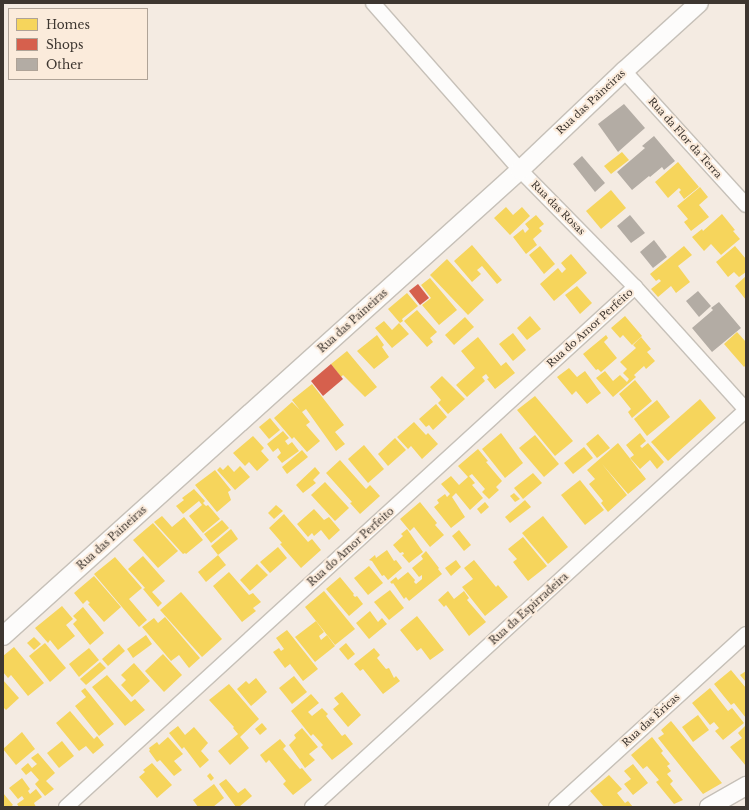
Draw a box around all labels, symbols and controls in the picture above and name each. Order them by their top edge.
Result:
legend [8,8,148,80]
text: Homes [46,17,90,32]
text: Shops [46,37,83,52]
text: Other [46,57,83,72]
street label: Rua das Paineiras [554,67,628,137]
street label: Rua da Flor da Terra [645,95,725,181]
street label: Rua das Rosas [528,178,588,238]
street label: Rua do Amor Perfeito [544,286,636,370]
street label: Rua das Paineiras [316,287,390,355]
street label: Rua das Paineiras [75,504,149,572]
street label: Rua do Amor Perfeito [305,505,397,589]
street label: Rua da Espirradeira [487,571,571,647]
street label: Rua das Éricas [620,691,682,749]

